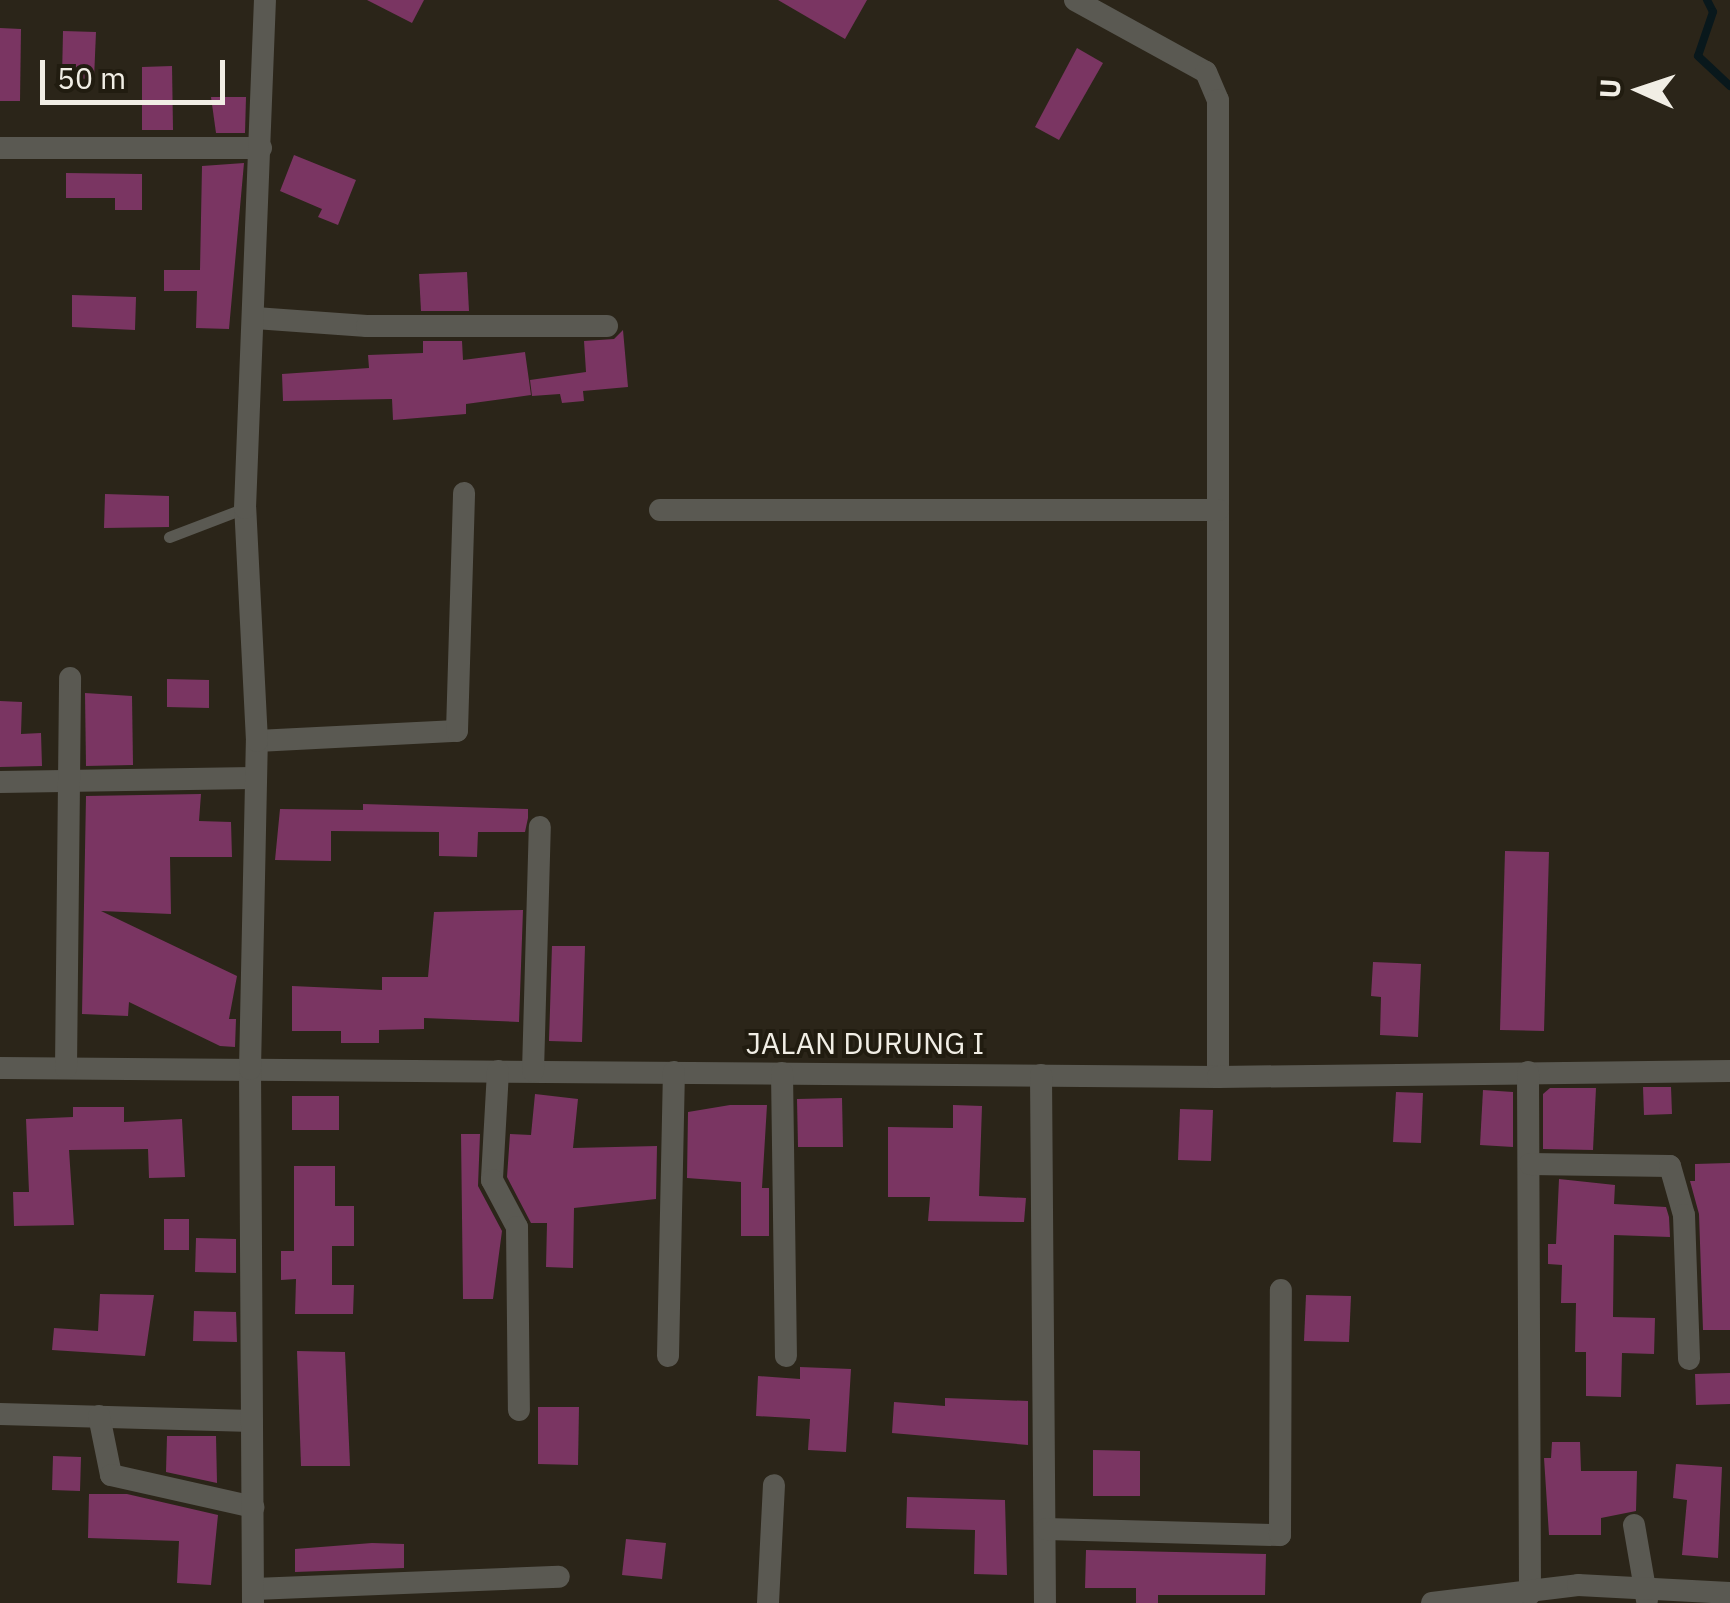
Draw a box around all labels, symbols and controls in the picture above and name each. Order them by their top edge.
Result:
scale bar [45,40,230,102]
north arrow [1590,40,1690,140]
text: 50 m [57,58,126,97]
text: U [1591,78,1629,99]
street label: JALAN DURUNG I [746,1025,984,1061]

